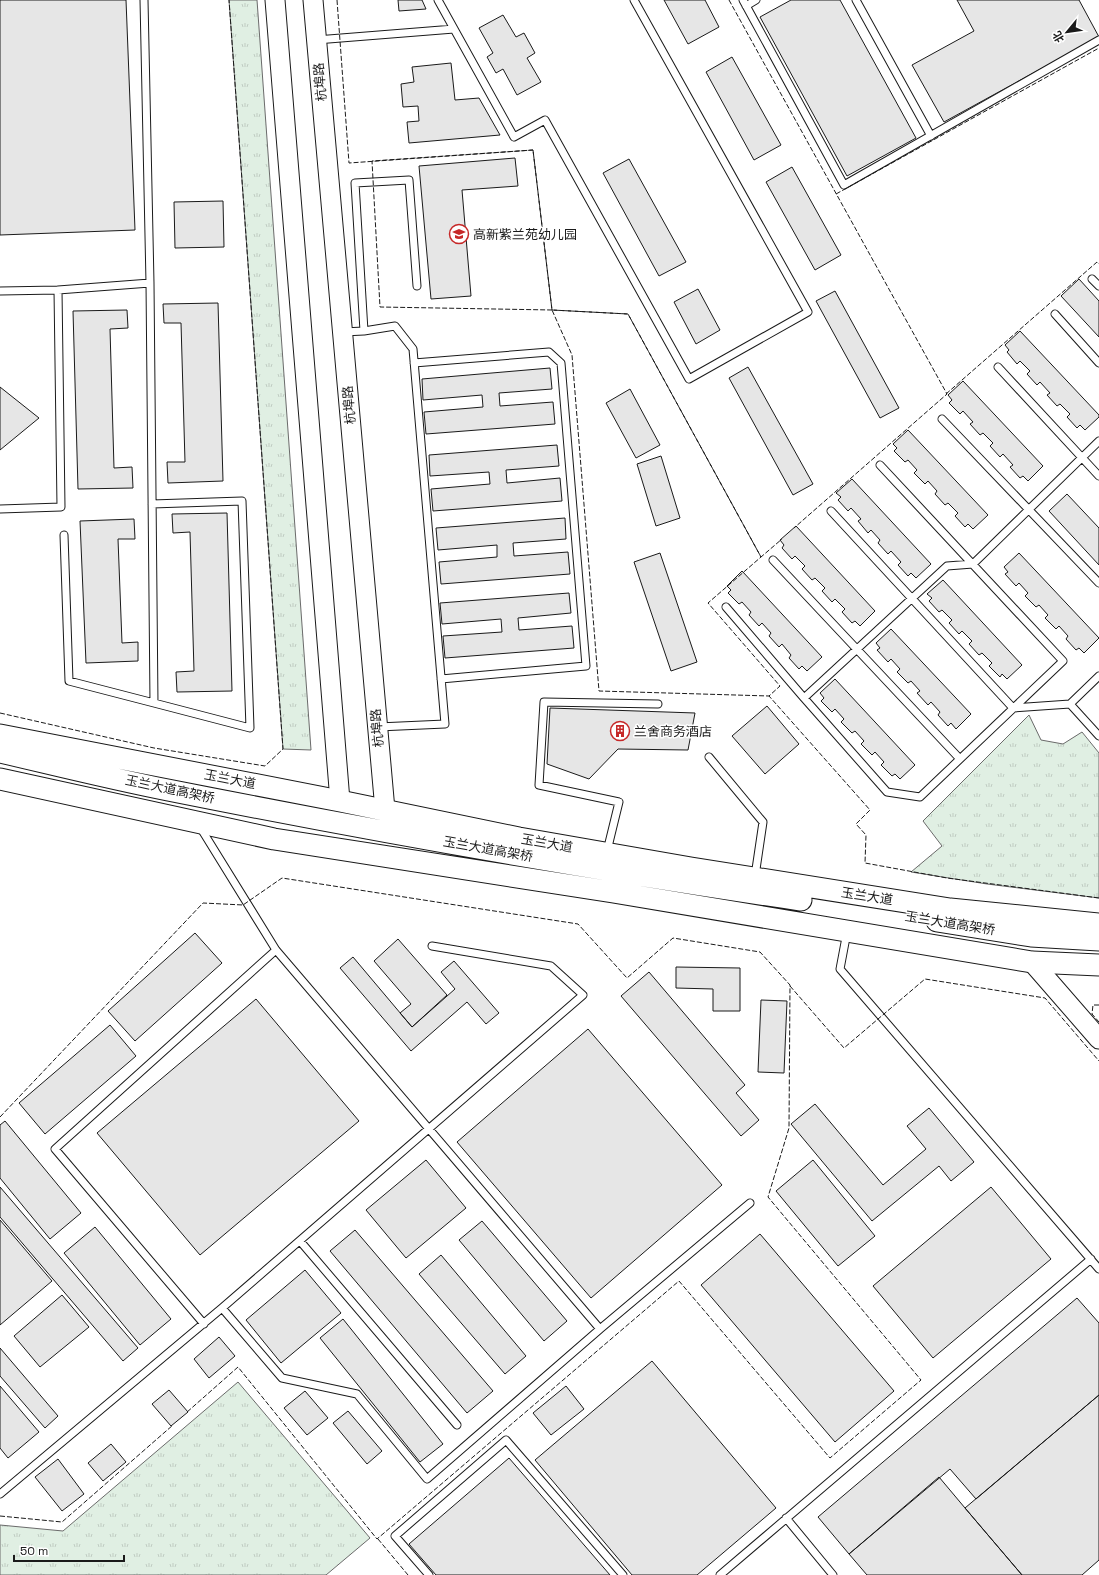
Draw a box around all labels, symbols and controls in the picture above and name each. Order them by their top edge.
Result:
north arrow [1047,12,1087,52]
text: 北 [1049,29,1067,45]
street label: 杭埠路 [310,62,330,102]
school or university icon: 高新紫兰苑幼儿园 [448,223,470,245]
place label: 高新紫兰苑幼儿园 [473,226,577,243]
street label: 杭埠路 [339,385,359,425]
street label: 杭埠路 [367,708,387,748]
building icon: 兰舍商务酒店 [609,720,631,742]
place label: 兰舍商务酒店 [634,723,712,740]
street label: 玉兰大道 [203,766,257,792]
street label: 玉兰大道高架桥 [124,771,216,807]
street label: 玉兰大道 [520,830,574,856]
street label: 玉兰大道高架桥 [442,833,534,865]
street label: 玉兰大道 [840,884,894,908]
street label: 玉兰大道高架桥 [904,907,996,939]
scale bar [14,1537,124,1563]
text: 50 m [20,1543,48,1559]

